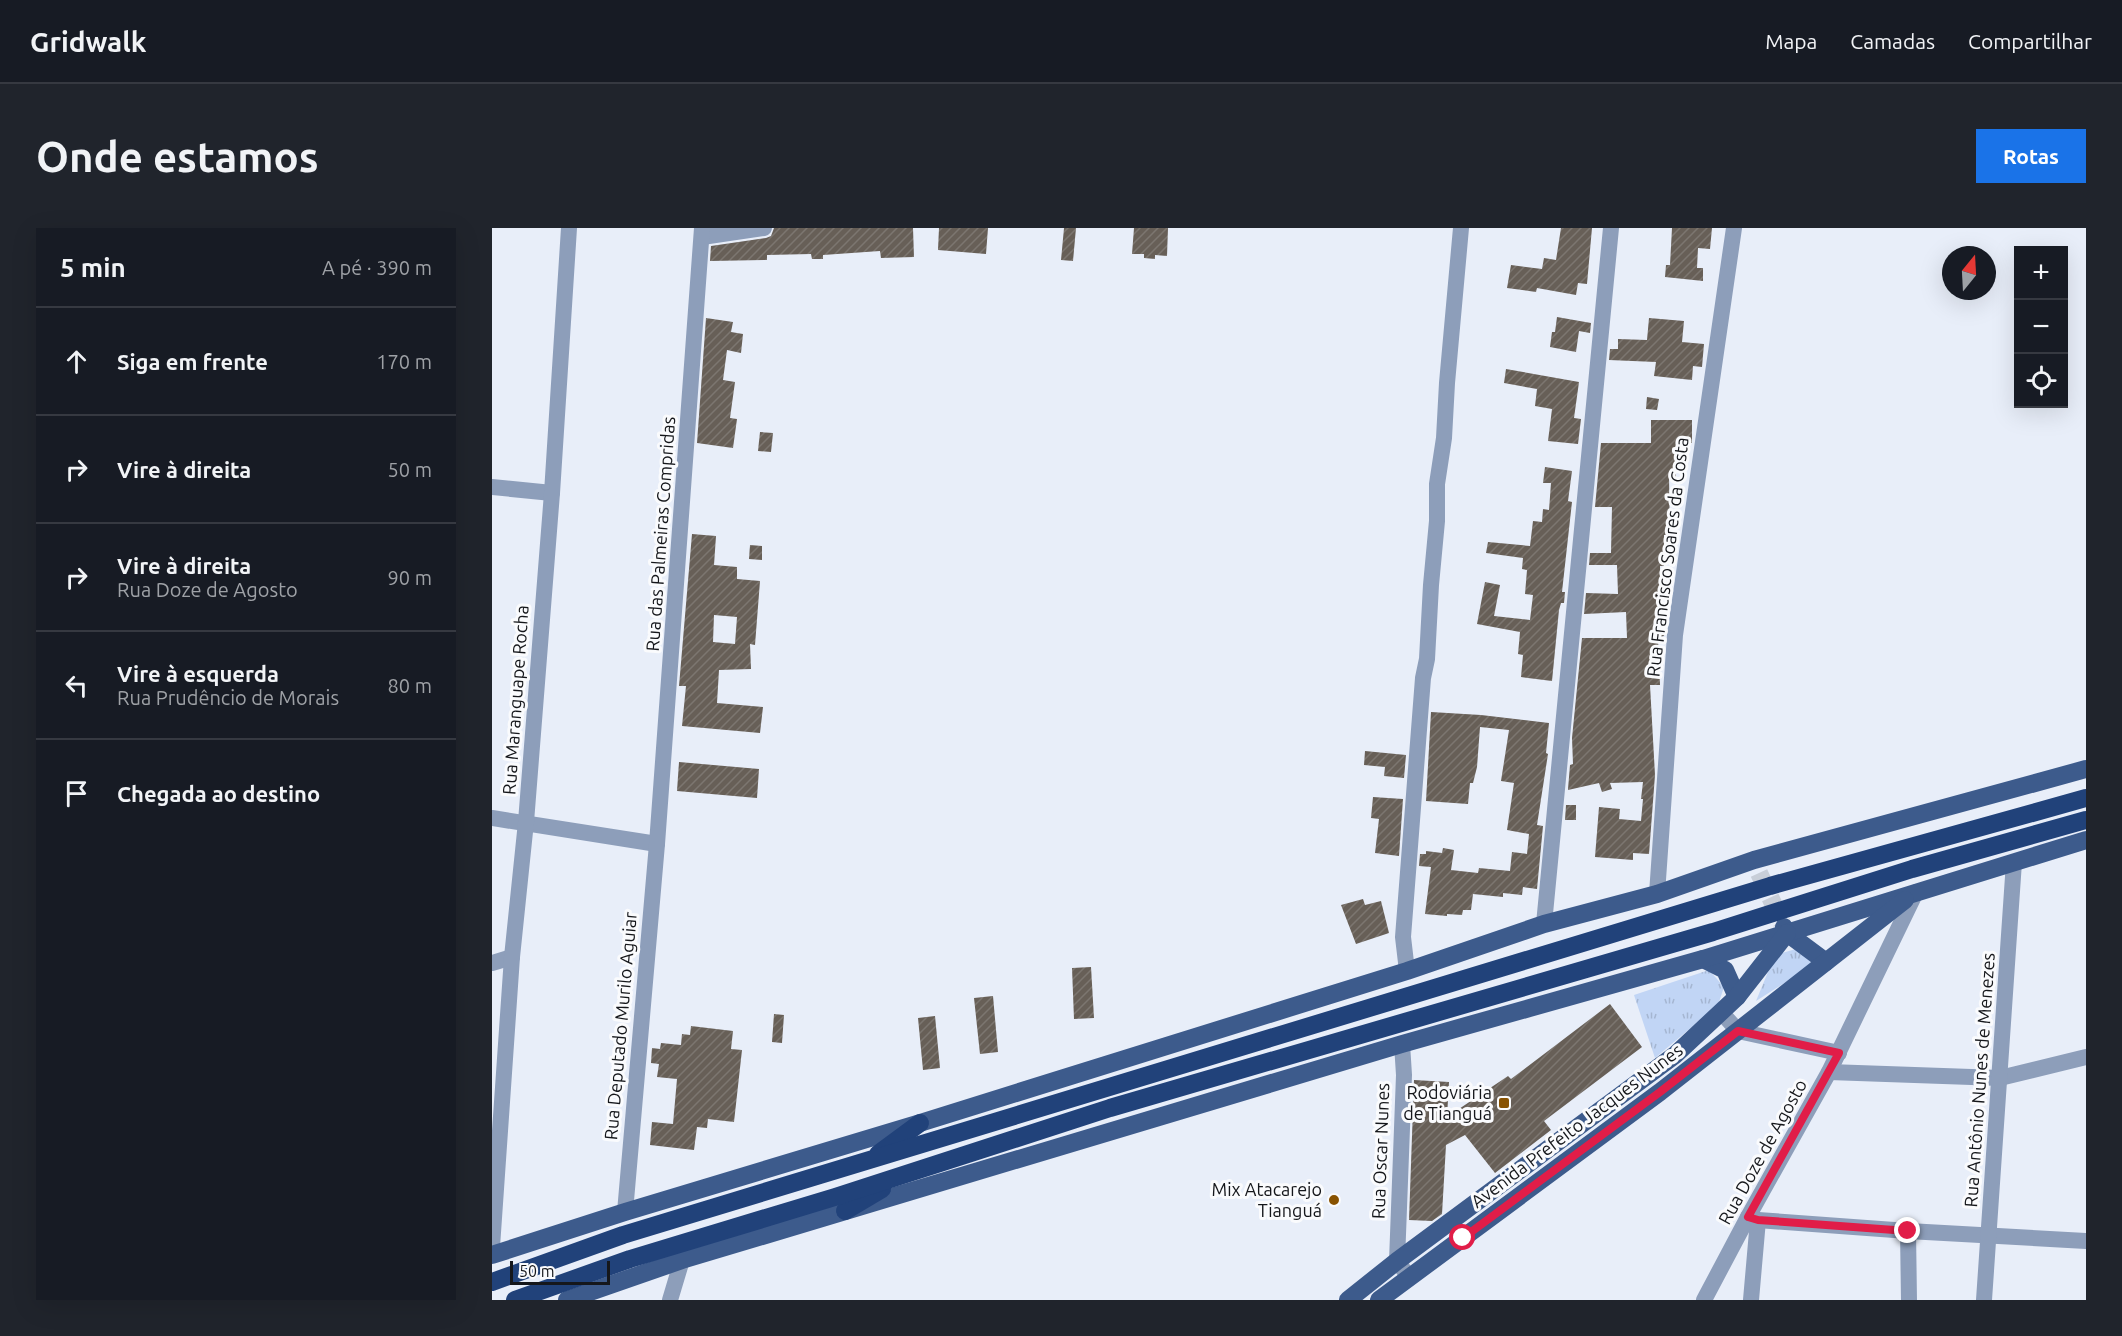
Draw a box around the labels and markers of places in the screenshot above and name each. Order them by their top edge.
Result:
place label: Rodoviária de Tianguá [1403,1082,1492,1123]
marker: Rodoviária de Tianguá [1497,1096,1511,1110]
place label: Mix Atacarejo Tianguá [1212,1179,1322,1220]
marker: Mix Atacarejo Tianguá [1327,1193,1341,1207]

